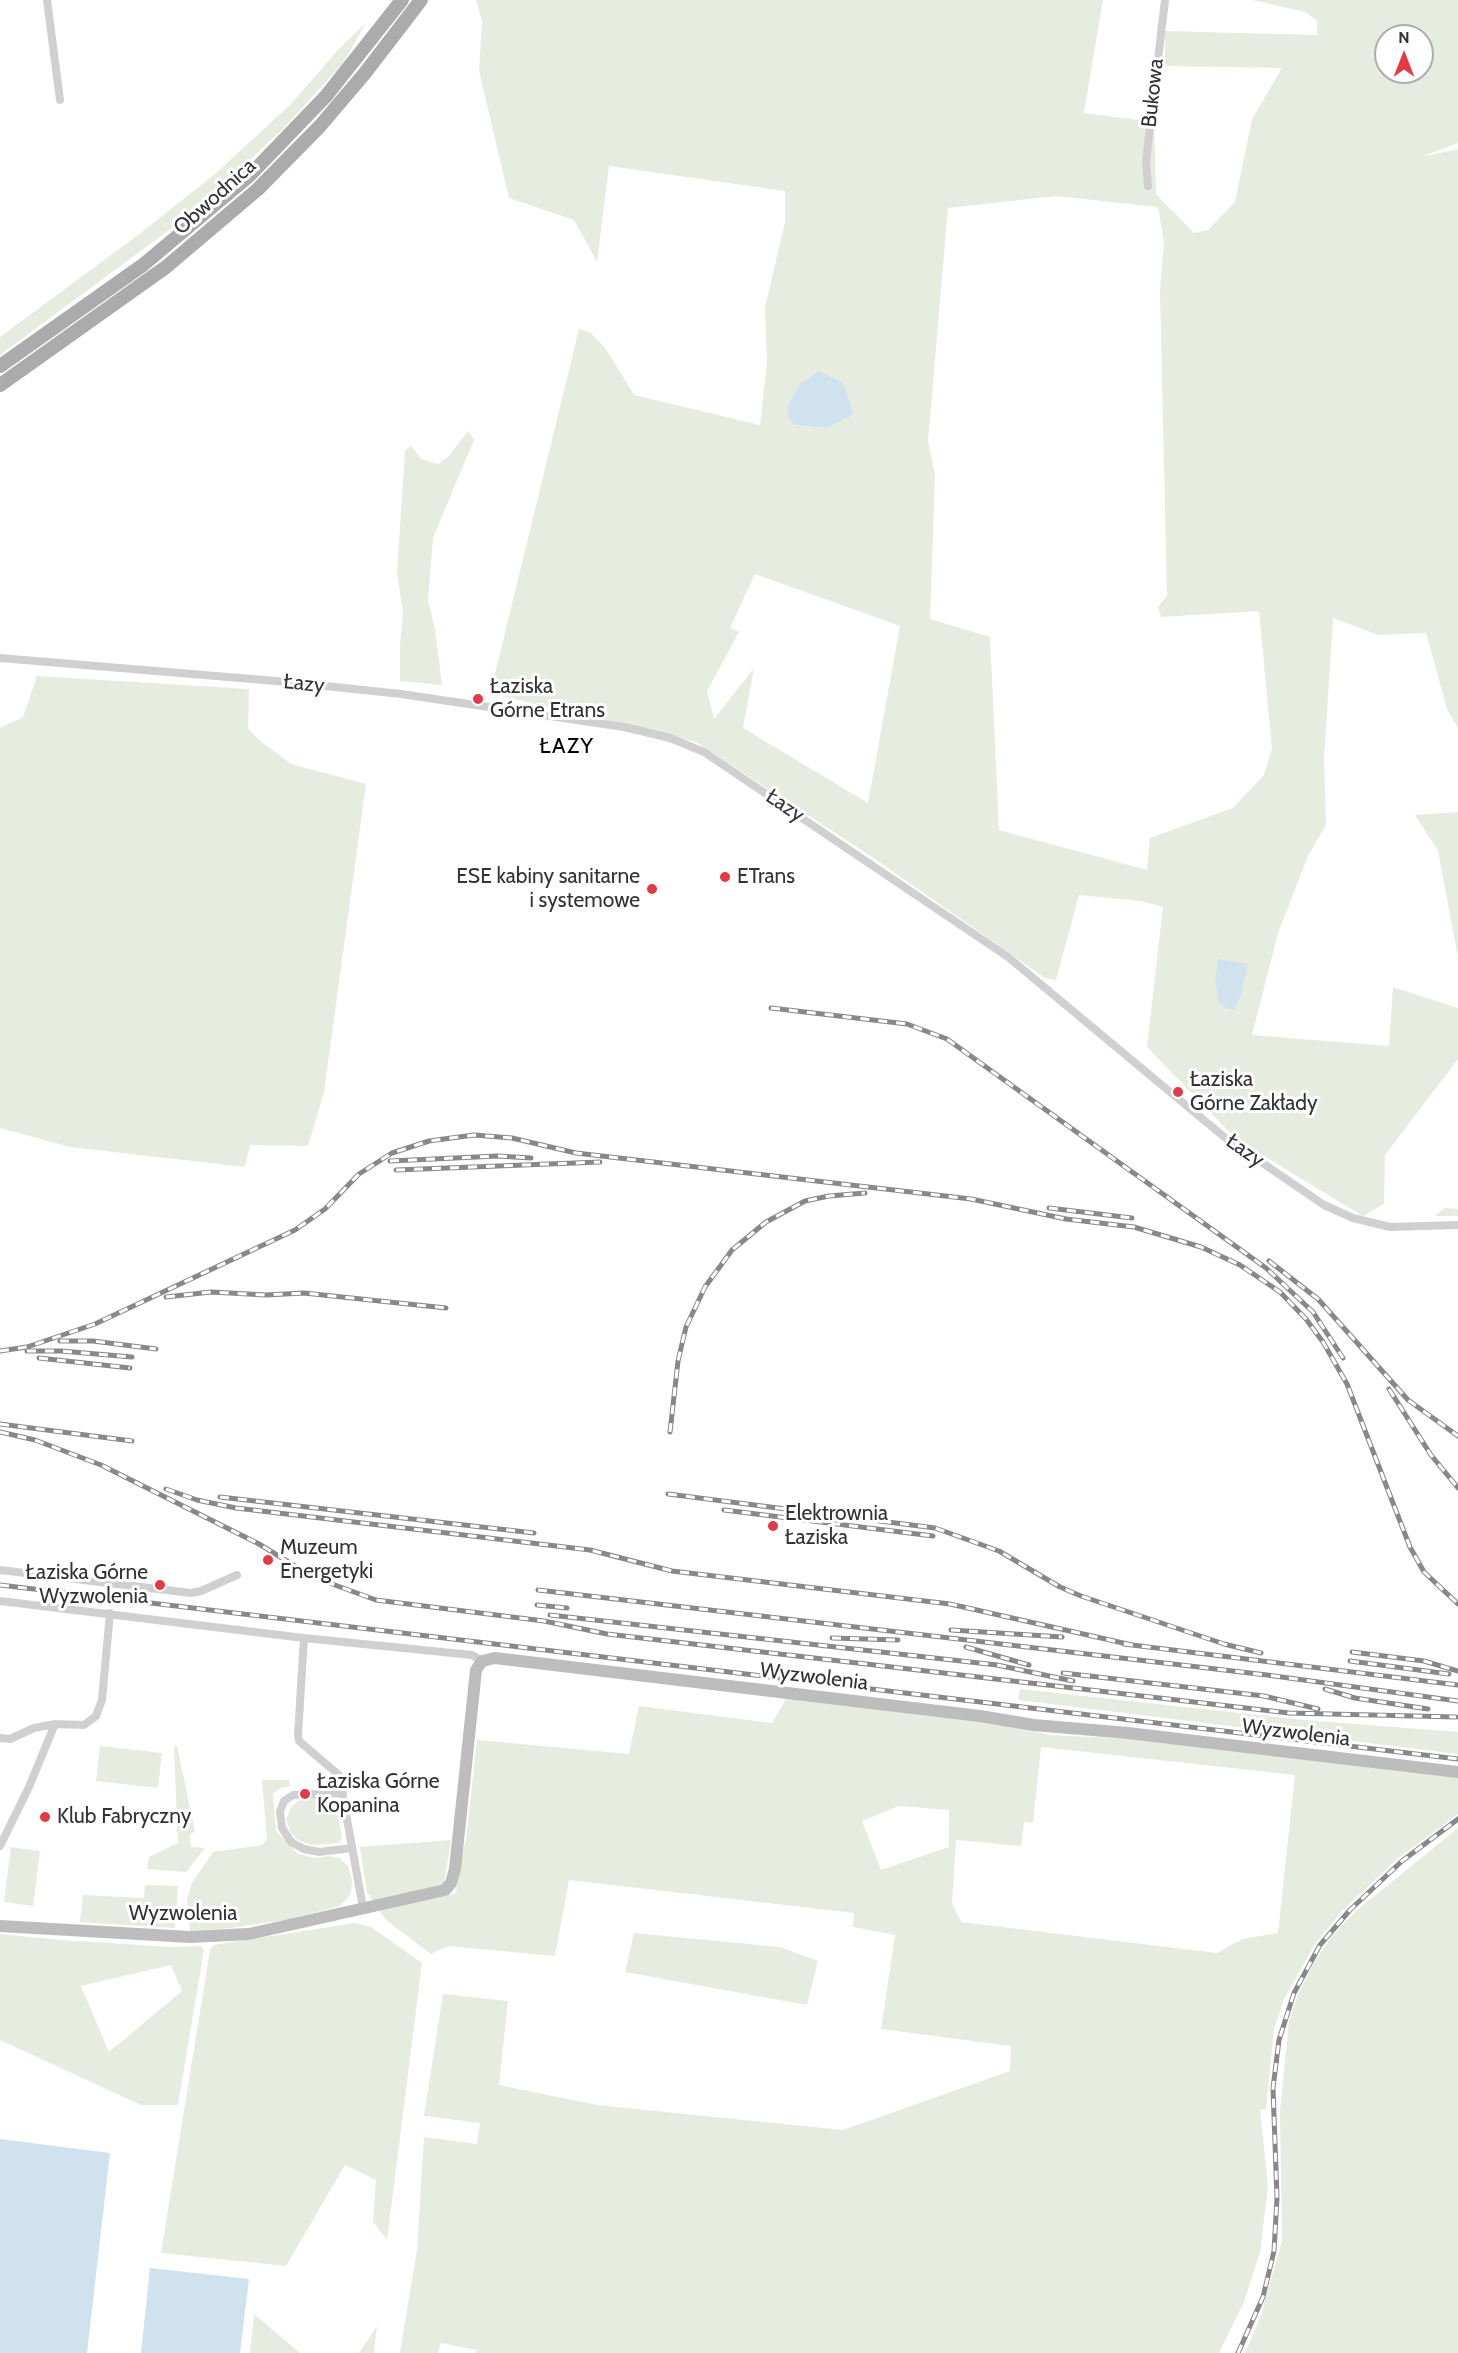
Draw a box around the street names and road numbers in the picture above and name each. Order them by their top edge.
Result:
street label: Bukowa [1137,57,1169,129]
street label: Obwodnica [169,154,261,240]
street label: Łazy [282,669,326,699]
street label: Łazy [761,784,809,828]
street label: Łazy [1221,1129,1269,1173]
street label: Wyzwolenia [759,1658,869,1696]
street label: Wyzwolenia [1241,1714,1351,1752]
street label: Wyzwolenia [129,1901,237,1927]

